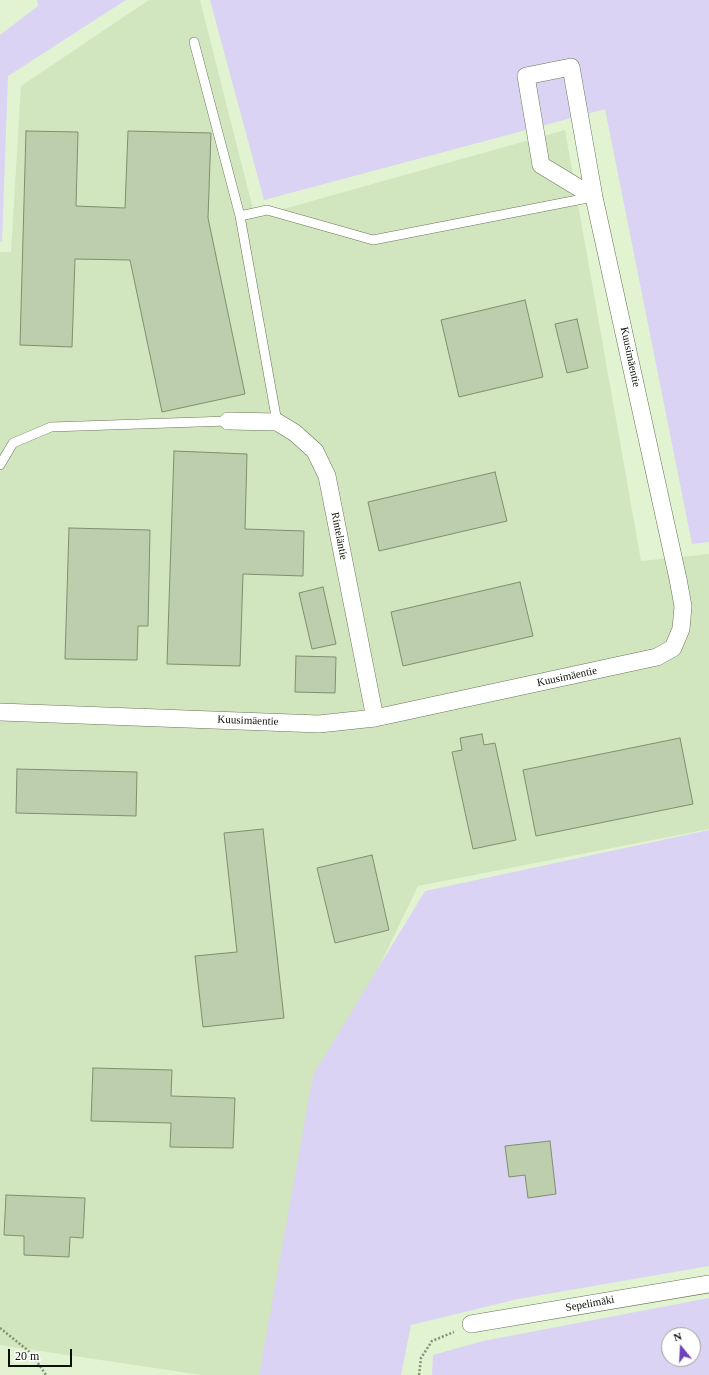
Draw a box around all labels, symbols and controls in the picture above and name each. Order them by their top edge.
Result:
street label: Kuusimäentie [617,326,643,388]
street label: Rinteläntie [328,511,350,561]
street label: Kuusimäentie [536,664,598,690]
street label: Kuusimäentie [217,713,279,729]
street label: Sepelimäki [564,1293,616,1315]
north arrow [661,1327,701,1367]
text: N [672,1330,683,1343]
scale bar [10,1341,74,1367]
text: 20 m [15,1349,39,1363]

